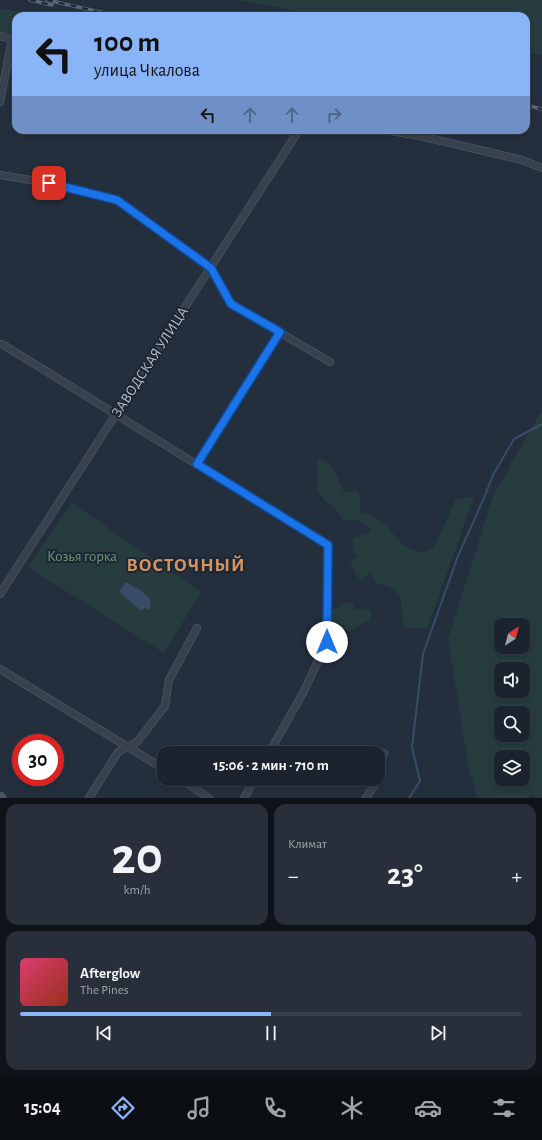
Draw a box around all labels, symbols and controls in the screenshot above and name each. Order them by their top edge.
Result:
icon: left [28,28,80,80]
text: 100 m [94,29,160,57]
text: улица Чкалова [94,62,200,80]
icon: left [197,104,219,126]
icon: ahead [239,104,261,126]
icon: ahead [281,104,303,126]
icon: right [323,104,345,126]
pin [32,166,66,200]
icon: arrive [38,172,60,194]
street label: ЗАВОДСКАЯ УЛИЦА [109,304,191,420]
park label: Козья горка [47,549,117,564]
district label: ВОСТОЧНЫЙ [127,555,245,575]
north arrow [494,618,530,654]
map controls [494,618,530,786]
position arrow [306,621,348,663]
button: sound [494,662,530,698]
button: search [494,706,530,742]
speed limit sign: 30 [12,734,64,786]
button: layers [494,750,530,786]
text: 15:06 · 2 мин · 710 m [213,758,329,773]
text: 20 [111,831,163,883]
text: Климат [288,838,327,851]
text: 23° [387,860,423,890]
text: − [288,865,299,887]
text: + [511,865,522,887]
text: km/h [124,884,150,897]
text: Afterglow [80,966,140,981]
text: The Pines [80,984,129,997]
icon: previous [93,1022,115,1044]
icon: pause [260,1022,282,1044]
icon: next [427,1022,449,1044]
icon: directions [109,1094,137,1122]
icon: music [185,1094,213,1122]
icon: phone [261,1094,289,1122]
icon: climate [338,1094,366,1122]
icon: car [414,1094,442,1122]
icon: filters [490,1094,518,1122]
text: 15:04 [24,1099,61,1117]

